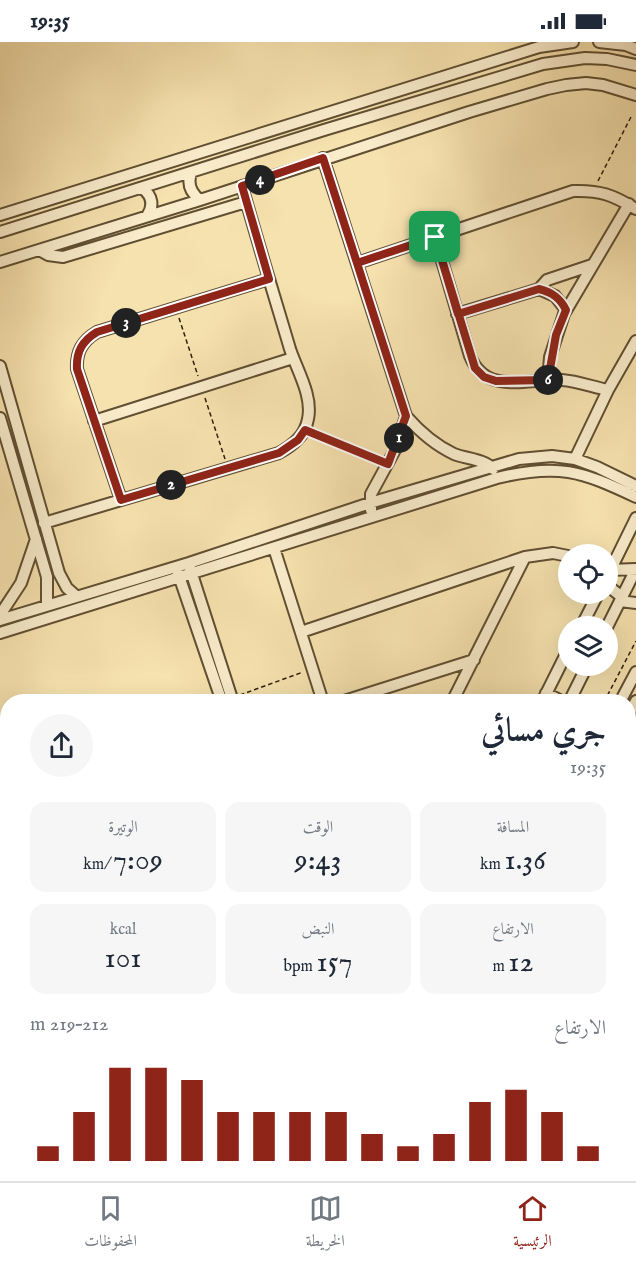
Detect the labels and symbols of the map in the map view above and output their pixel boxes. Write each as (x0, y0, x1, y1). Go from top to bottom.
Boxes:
pin: 4 (245, 165, 275, 195)
pin (409, 211, 460, 262)
pin: 3 (111, 308, 141, 338)
pin: 6 (533, 365, 563, 395)
pin: 1 (384, 423, 414, 453)
pin: 2 (156, 470, 186, 500)

